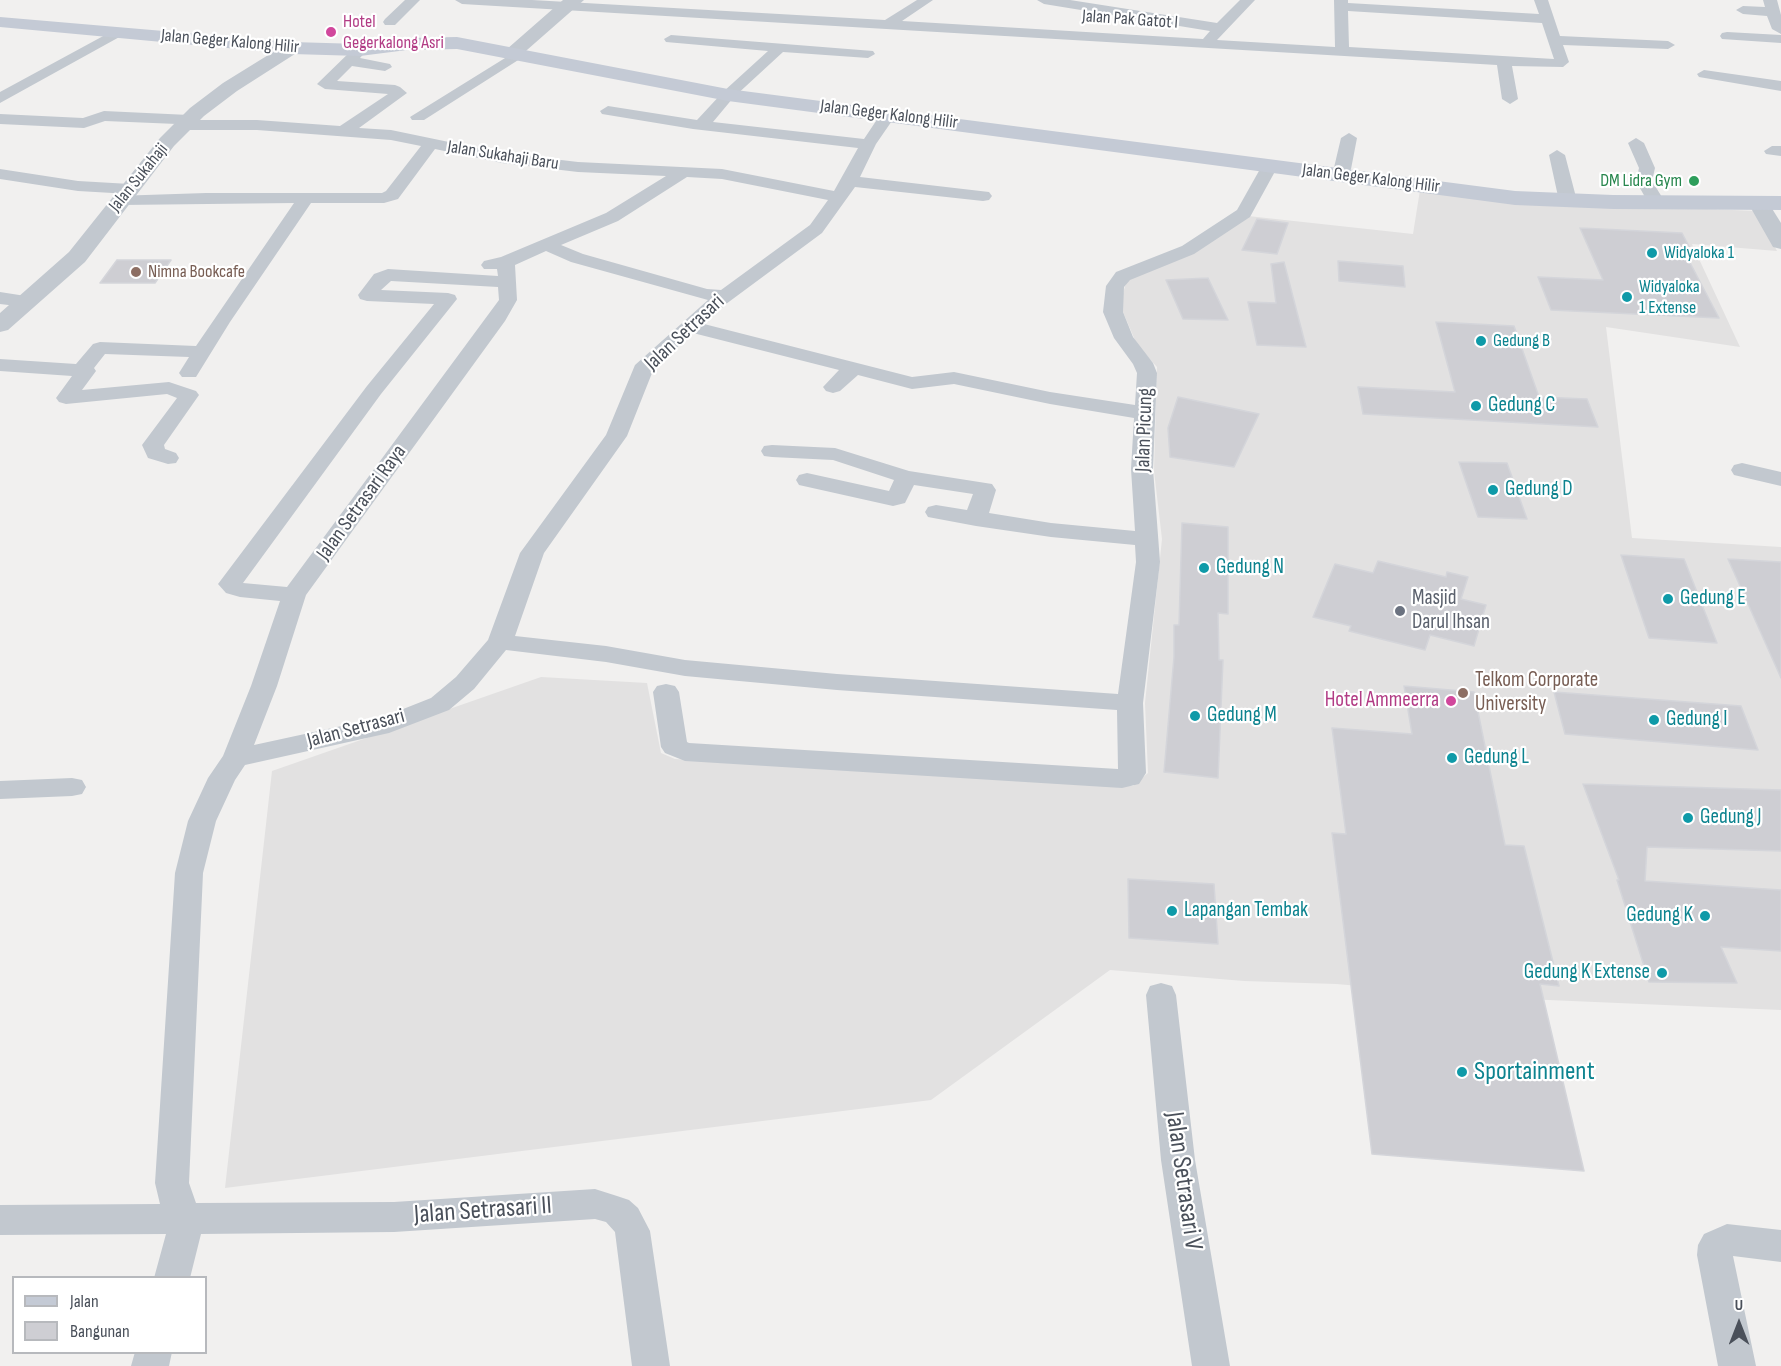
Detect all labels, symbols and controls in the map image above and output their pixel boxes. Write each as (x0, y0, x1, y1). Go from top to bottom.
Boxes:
street label: Jalan Pak Gatot I (1081, 6, 1179, 34)
place label: Hotel Gegerkalong Asri (343, 11, 444, 54)
street label: Jalan Geger Kalong Hilir (160, 25, 300, 59)
marker: Hotel Gegerkalong Asri (324, 25, 338, 39)
street label: Jalan Geger Kalong Hilir (819, 96, 959, 134)
street label: Jalan Sukahaji Baru (446, 137, 560, 175)
street label: Jalan Sukahaji (105, 139, 173, 217)
street label: Jalan Geger Kalong Hilir (1301, 160, 1441, 198)
place label: DM Lidra Gym (1600, 170, 1682, 192)
marker: DM Lidra Gym (1687, 174, 1701, 188)
place label: Widyaloka 1 (1664, 242, 1734, 264)
marker: Widyaloka 1 (1645, 246, 1659, 260)
place label: Nimna Bookcafe (148, 261, 245, 283)
marker: Nimna Bookcafe (129, 265, 143, 279)
place label: Widyaloka 1 Extense (1639, 276, 1700, 318)
street label: Jalan Setrasari (640, 290, 730, 376)
marker: Widyaloka 1 Extense (1620, 290, 1634, 304)
place label: Gedung B (1493, 330, 1550, 352)
marker: Gedung B (1474, 334, 1488, 348)
street label: Jalan Picung (1131, 388, 1159, 472)
place label: Gedung C (1488, 393, 1555, 419)
marker: Gedung C (1469, 399, 1483, 413)
street label: Jalan Setrasari Raya (312, 440, 412, 566)
place label: Gedung D (1505, 477, 1573, 503)
marker: Gedung D (1486, 483, 1500, 497)
place label: Gedung N (1216, 555, 1284, 581)
marker: Gedung N (1197, 561, 1211, 575)
place label: Masjid Darul Ihsan (1412, 586, 1490, 636)
place label: Gedung E (1680, 586, 1746, 612)
marker: Gedung E (1661, 592, 1675, 606)
marker: Masjid Darul Ihsan (1393, 604, 1407, 618)
place label: Telkom Corporate University (1475, 668, 1598, 718)
marker: Telkom Corporate University (1456, 686, 1470, 700)
place label: Hotel Ammeerra (1325, 688, 1439, 714)
marker: Hotel Ammeerra (1444, 694, 1458, 708)
place label: Gedung M (1207, 703, 1277, 729)
street label: Jalan Setrasari (305, 704, 407, 754)
place label: Gedung I (1666, 707, 1727, 733)
marker: Gedung M (1188, 709, 1202, 723)
marker: Gedung I (1647, 713, 1661, 727)
place label: Gedung L (1464, 745, 1529, 771)
marker: Gedung L (1445, 751, 1459, 765)
place label: Gedung J (1700, 805, 1762, 831)
marker: Gedung J (1681, 811, 1695, 825)
place label: Lapangan Tembak (1184, 898, 1308, 924)
place label: Gedung K (1626, 903, 1693, 929)
marker: Lapangan Tembak (1165, 904, 1179, 918)
marker: Gedung K (1698, 909, 1712, 923)
place label: Gedung K Extense (1524, 960, 1650, 986)
marker: Gedung K Extense (1655, 966, 1669, 980)
place label: Sportainment (1474, 1056, 1595, 1088)
marker: Sportainment (1455, 1065, 1469, 1079)
street label: Jalan Setrasari V (1158, 1110, 1208, 1252)
street label: Jalan Setrasari II (413, 1191, 553, 1231)
legend (12, 1276, 207, 1354)
text: Jalan (70, 1291, 99, 1312)
north arrow (1709, 1294, 1769, 1354)
text: U (1735, 1296, 1743, 1315)
text: Bangunan (70, 1321, 130, 1342)

